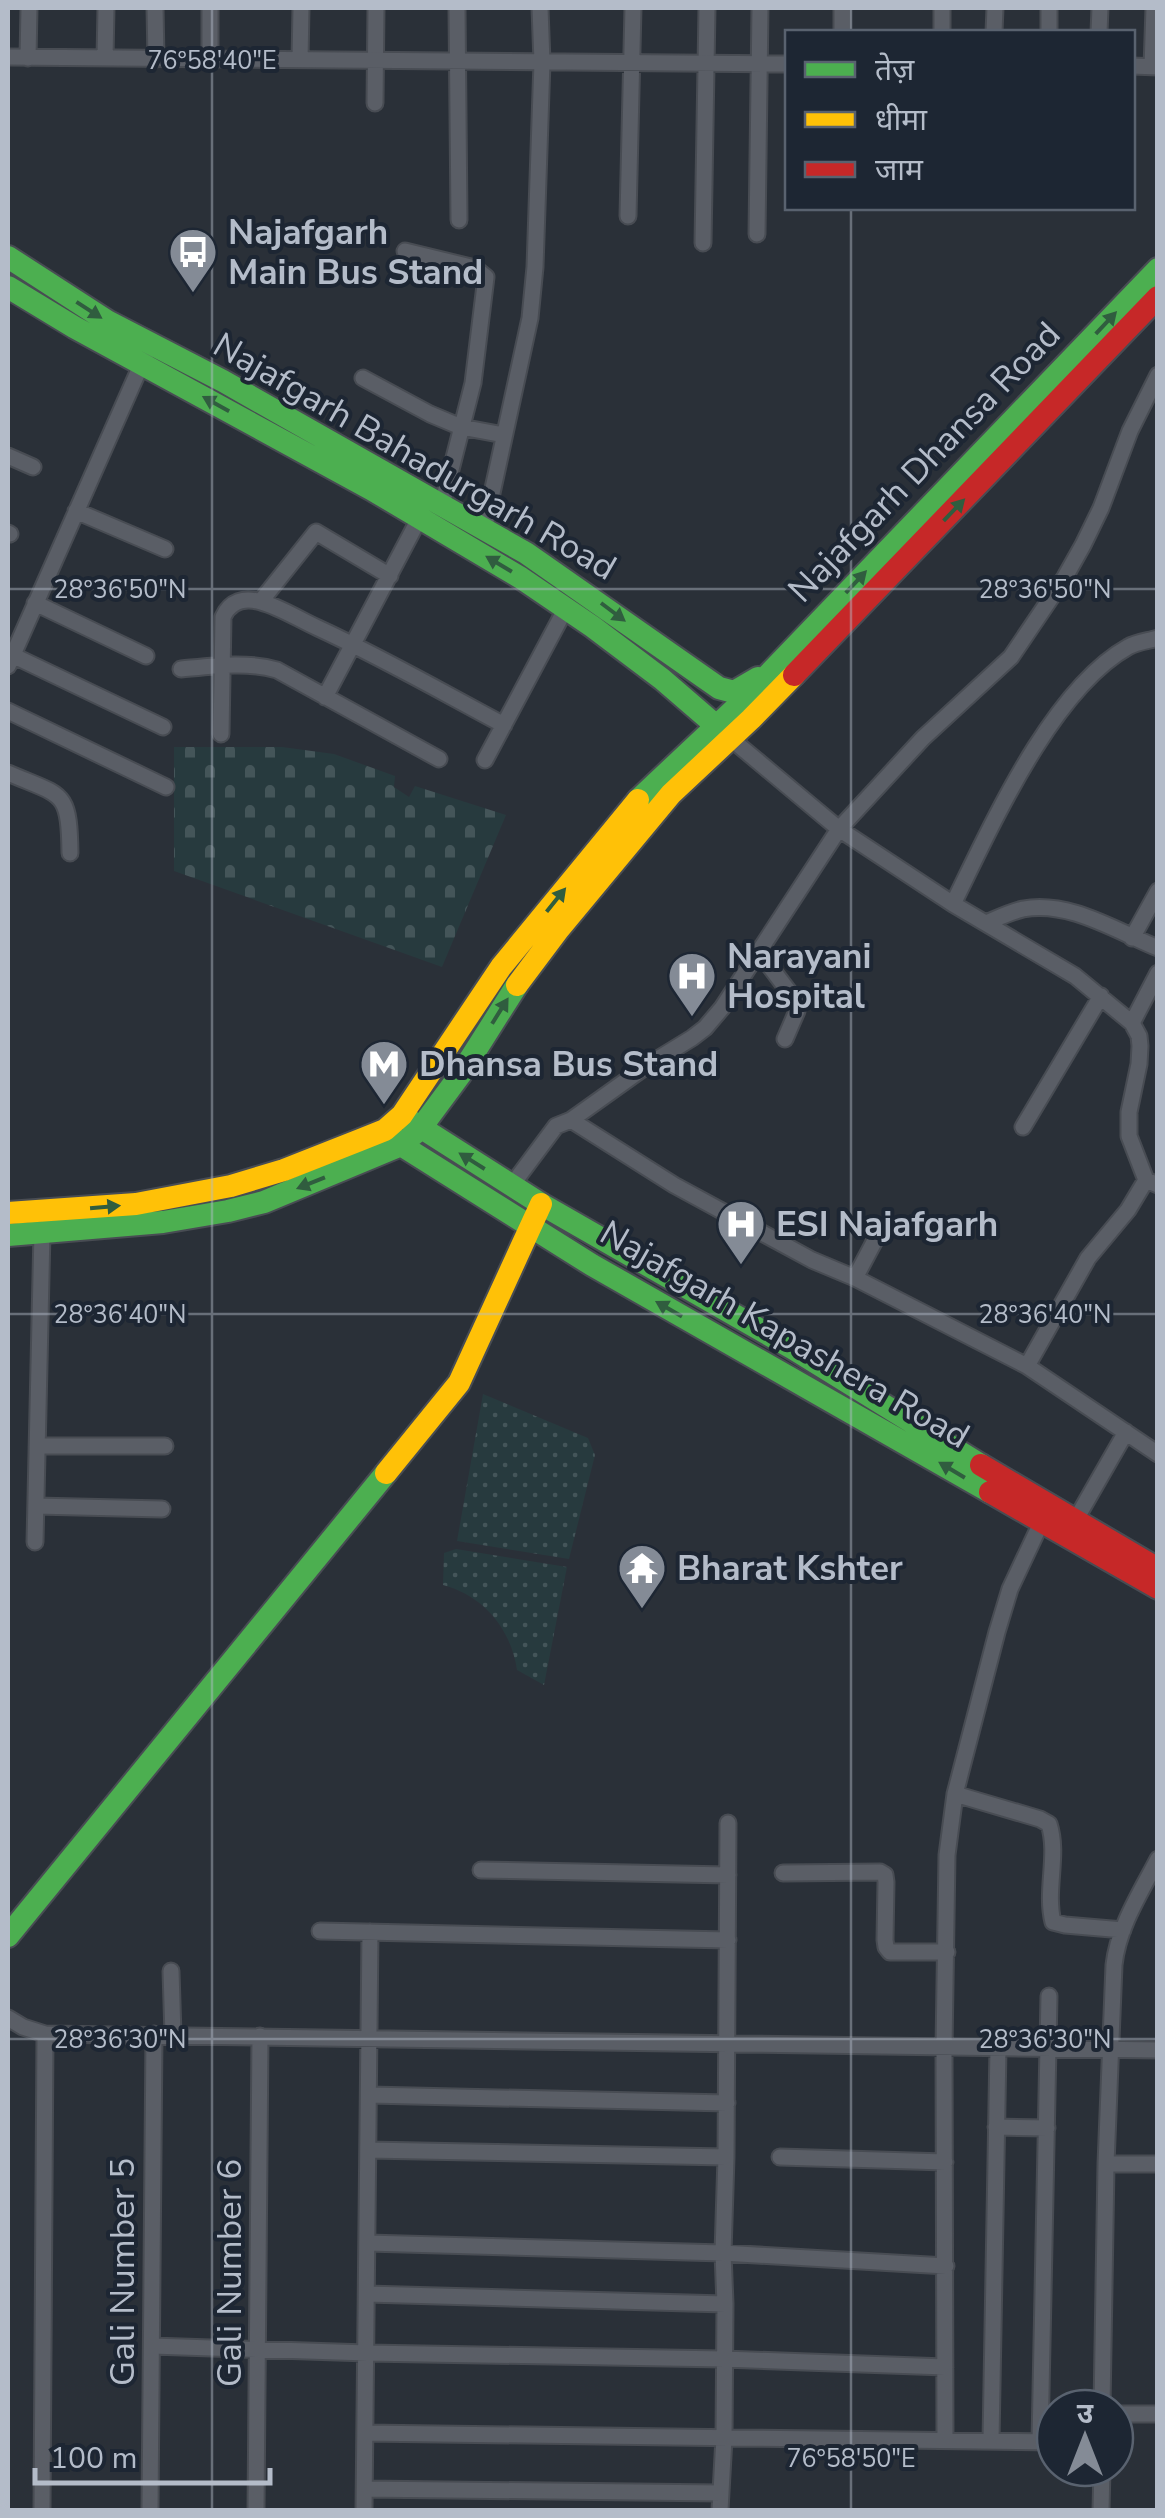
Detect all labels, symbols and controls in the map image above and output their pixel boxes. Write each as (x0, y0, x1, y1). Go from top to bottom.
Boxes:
legend (785, 30, 1135, 210)
text: 76°58'40"E (147, 44, 277, 78)
text: तेज़ (875, 50, 915, 91)
text: धीमा (875, 100, 928, 141)
text: जाम (875, 150, 924, 191)
place label: Najafgarh Main Bus Stand (228, 209, 483, 296)
bus stop icon: Najafgarh Main Bus Stand (167, 226, 219, 294)
one-way arrow (76, 300, 103, 318)
street label: Najafgarh Dhansa Road (778, 312, 1071, 613)
one-way arrow (1094, 312, 1117, 336)
street label: Najafgarh Bahadurgarh Road (205, 322, 625, 591)
one-way arrow (202, 395, 231, 412)
one-way arrow (942, 498, 965, 522)
one-way arrow (485, 556, 513, 573)
one-way arrow (844, 570, 867, 594)
text: 28°36'50"N (53, 573, 187, 607)
text: 28°36'50"N (978, 573, 1112, 607)
one-way arrow (600, 602, 626, 622)
one-way arrow (545, 888, 566, 913)
place label: Narayani Hospital (727, 933, 871, 1020)
hospital icon: Narayani Hospital (666, 950, 718, 1018)
one-way arrow (491, 997, 508, 1025)
metro station icon: Dhansa Bus Stand (358, 1038, 410, 1106)
place label: Dhansa Bus Stand (419, 1041, 718, 1088)
one-way arrow (459, 1152, 486, 1171)
one-way arrow (296, 1176, 326, 1192)
one-way arrow (89, 1198, 121, 1214)
hospital icon: ESI Najafgarh (715, 1198, 767, 1266)
place label: ESI Najafgarh (776, 1201, 998, 1248)
street label: Najafgarh Kapashera Road (592, 1209, 978, 1460)
text: 28°36'40"N (53, 1298, 187, 1332)
text: 28°36'40"N (978, 1298, 1112, 1332)
one-way arrow (655, 1301, 683, 1318)
one-way arrow (938, 1462, 966, 1479)
temple icon: Bharat Kshter (616, 1542, 668, 1610)
place label: Bharat Kshter (677, 1545, 903, 1592)
text: 28°36'30"N (53, 2023, 187, 2057)
text: 28°36'30"N (978, 2023, 1112, 2057)
street label: Gali Number 5 (99, 2158, 146, 2386)
street label: Gali Number 6 (206, 2159, 253, 2387)
north arrow (1035, 2388, 1135, 2488)
text: उ (1077, 2395, 1094, 2433)
scale bar (35, 2423, 270, 2485)
text: 100 m (50, 2438, 137, 2479)
text: 76°58'50"E (786, 2442, 916, 2476)

